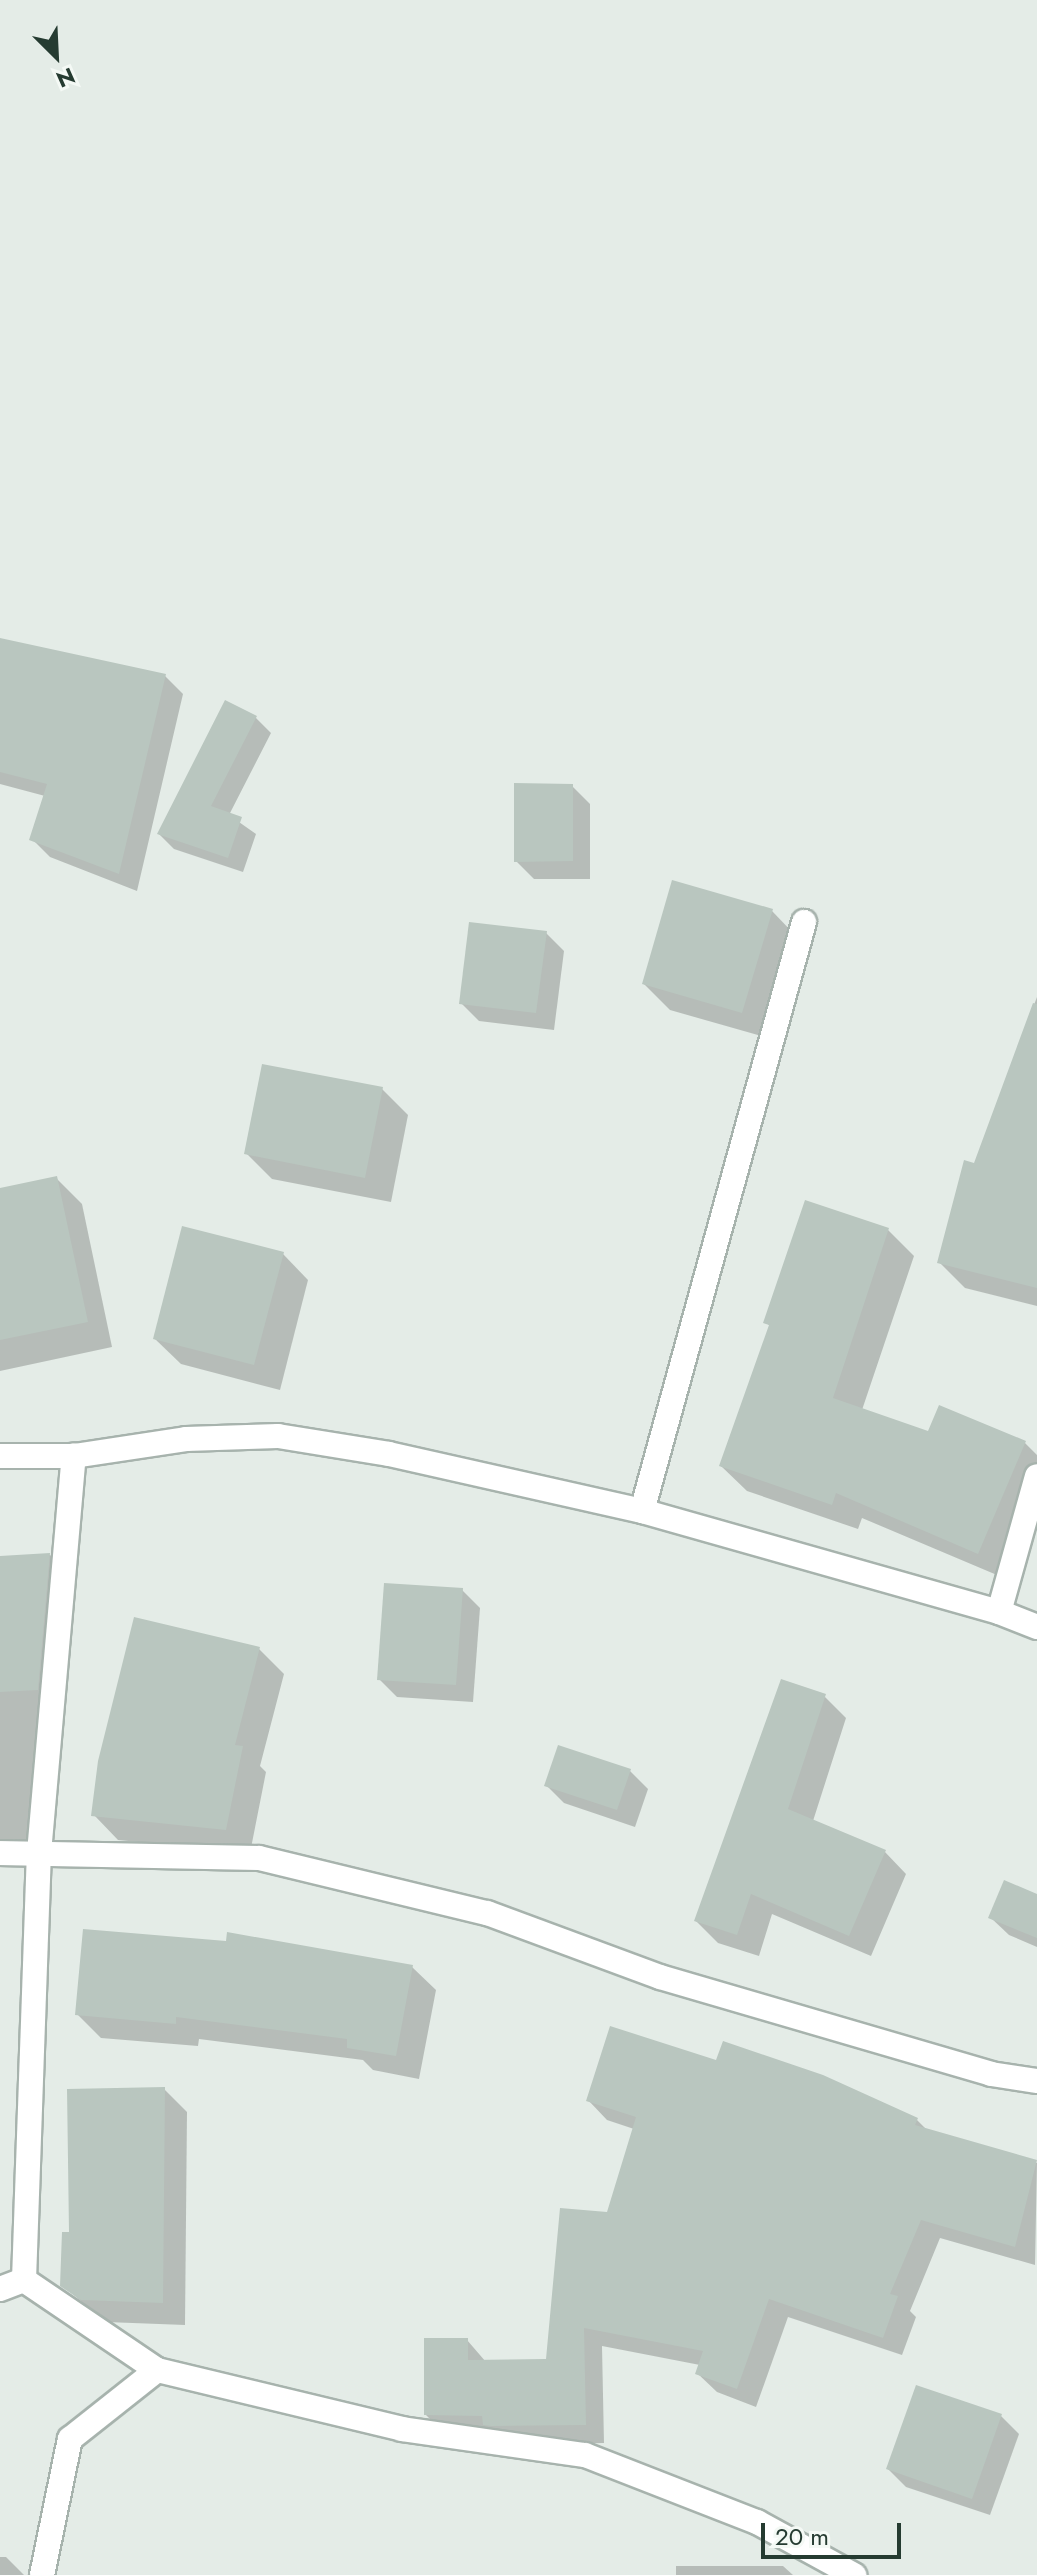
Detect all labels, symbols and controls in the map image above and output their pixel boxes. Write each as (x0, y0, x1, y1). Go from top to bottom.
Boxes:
north arrow (16, 16, 96, 96)
text: N (51, 60, 80, 96)
scale bar (765, 2507, 905, 2557)
text: 20 m (775, 2519, 829, 2554)

